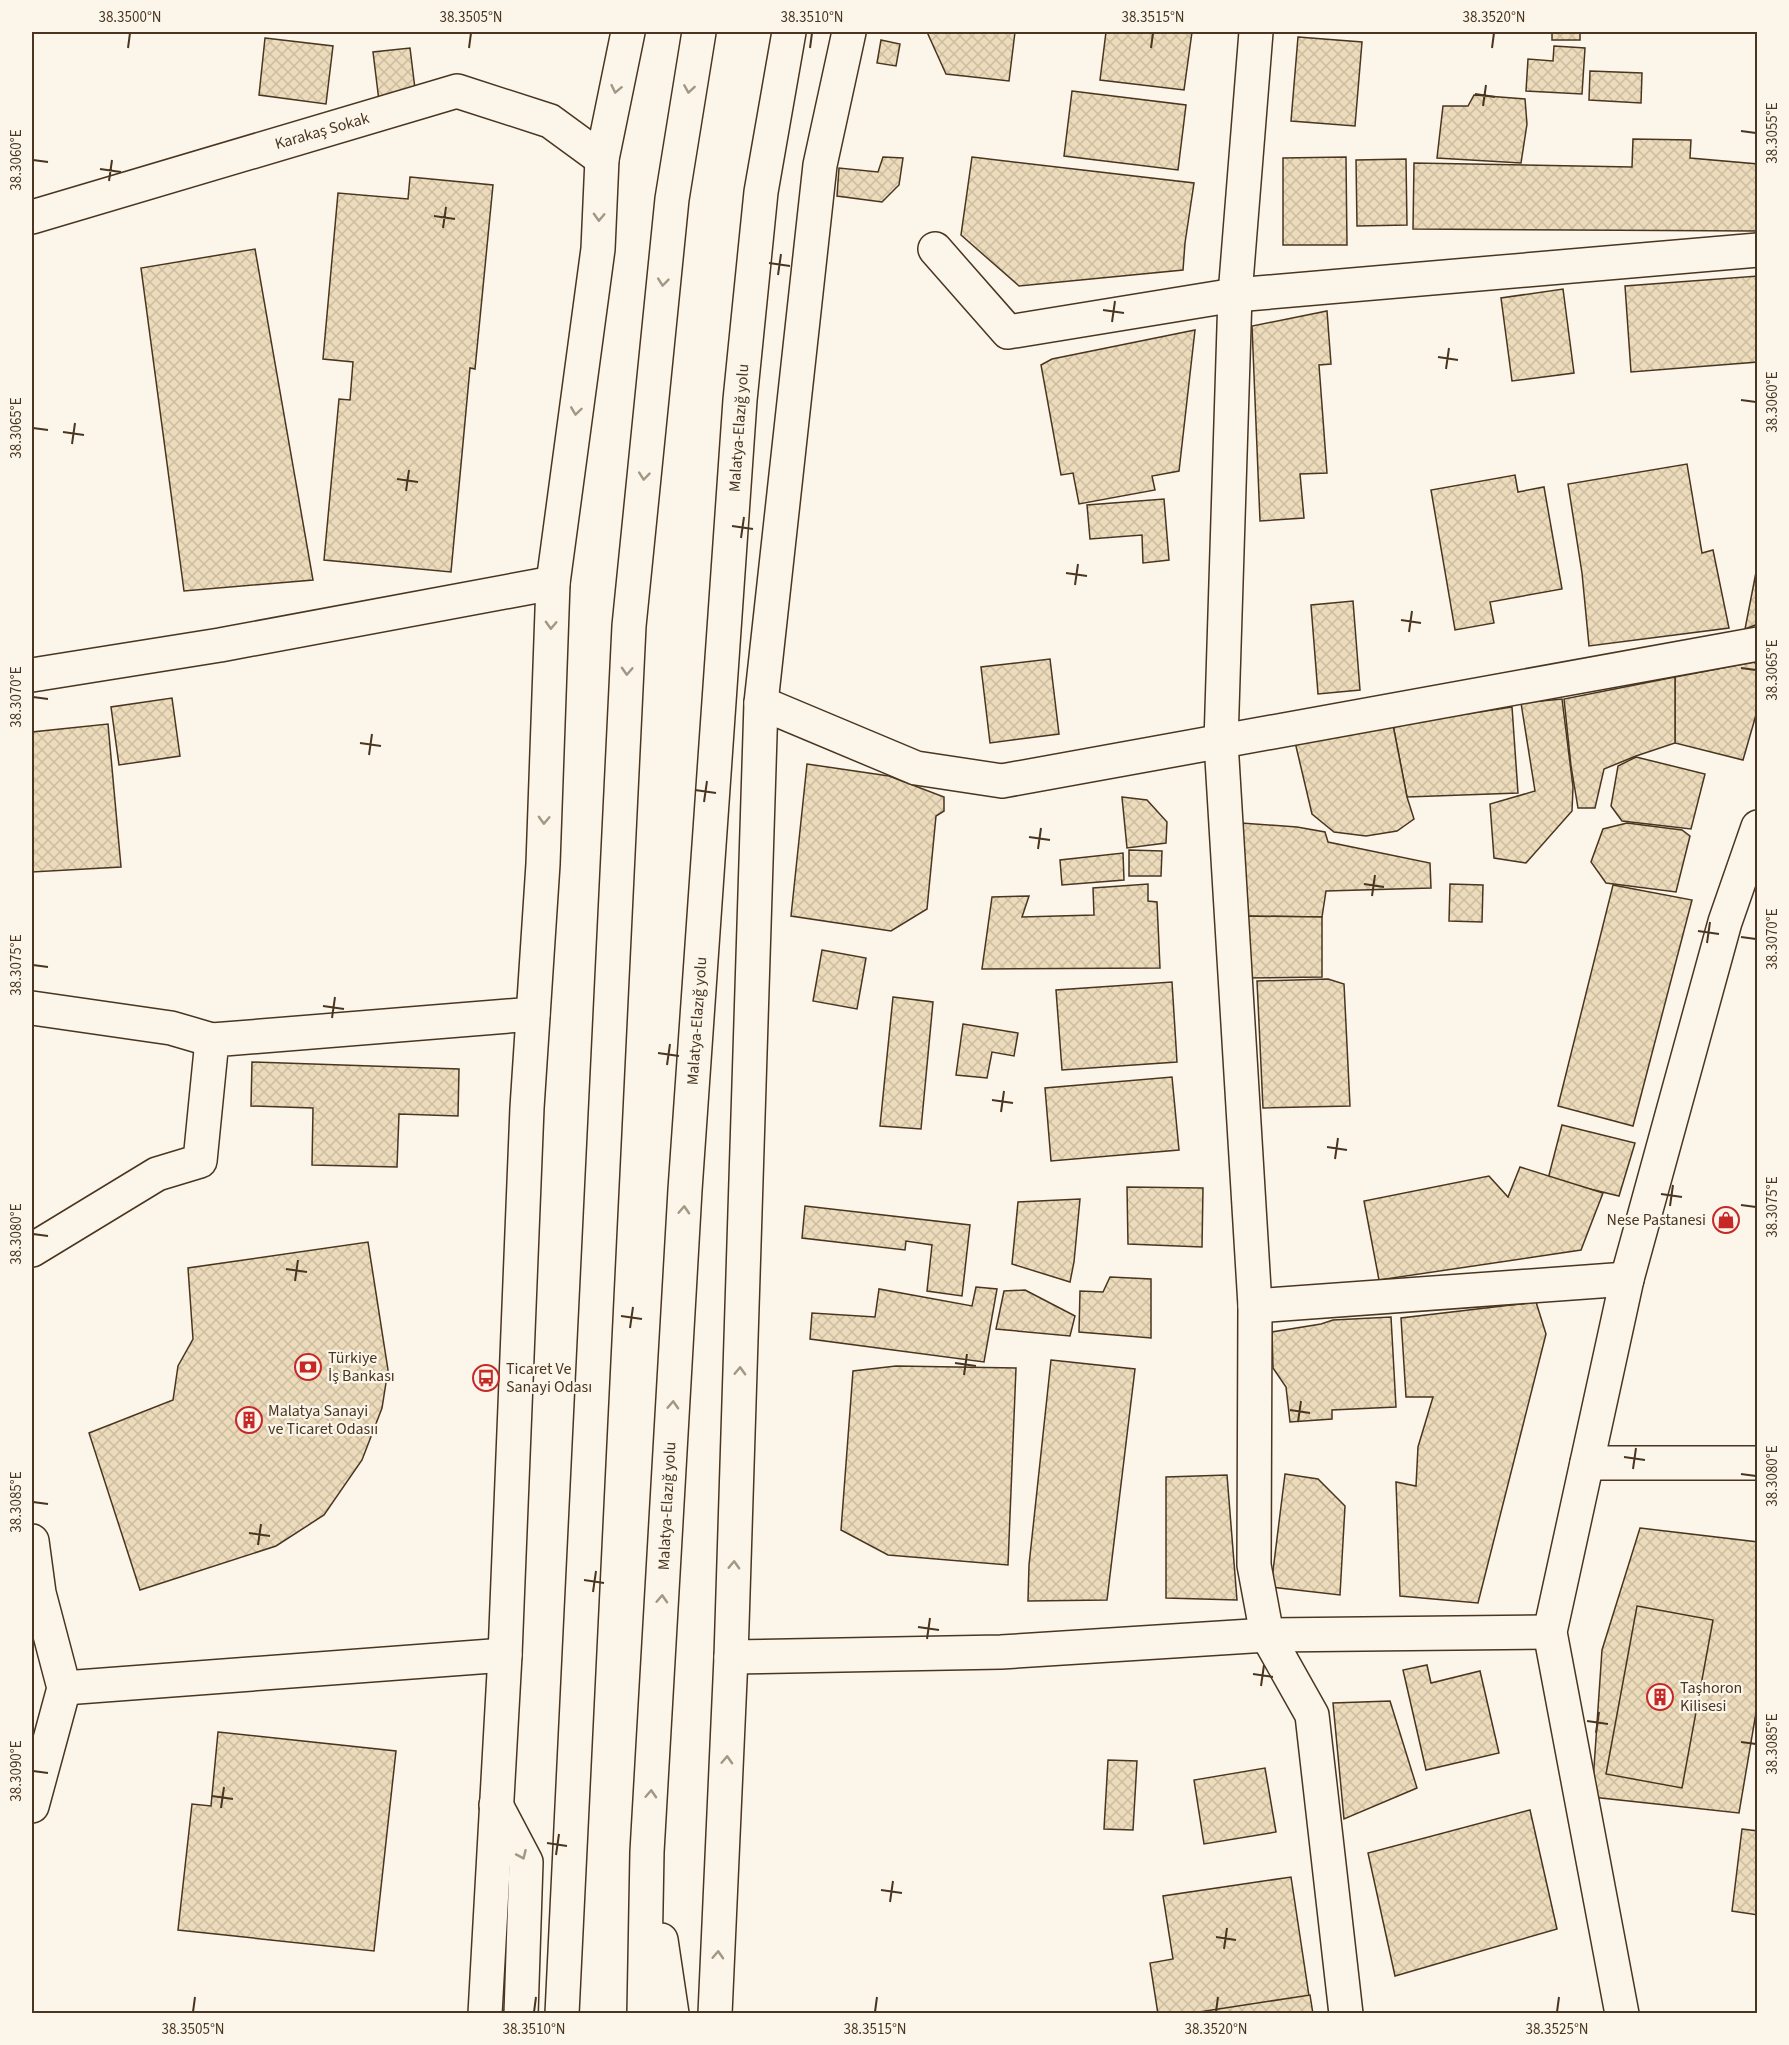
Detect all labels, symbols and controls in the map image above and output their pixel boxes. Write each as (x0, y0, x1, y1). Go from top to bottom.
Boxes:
text: 38.3500°N (98, 7, 162, 28)
text: 38.3505°N (439, 7, 503, 28)
text: 38.3510°N (780, 7, 844, 28)
text: 38.3515°N (1121, 7, 1185, 28)
text: 38.3520°N (1462, 7, 1526, 28)
one-way arrow (611, 83, 624, 93)
one-way arrow (684, 85, 696, 94)
text: 38.3055°E (1762, 102, 1783, 164)
street label: Karakaş Sokak (272, 107, 372, 155)
text: 38.3060°E (6, 129, 27, 191)
one-way arrow (593, 213, 606, 222)
one-way arrow (657, 278, 670, 287)
street label: Malatya-Elazığ yolu (724, 363, 754, 493)
text: 38.3060°E (1762, 371, 1783, 433)
text: 38.3065°E (6, 397, 27, 459)
one-way arrow (570, 406, 583, 416)
one-way arrow (638, 472, 651, 481)
one-way arrow (545, 621, 558, 630)
text: 38.3065°E (1762, 639, 1783, 701)
text: 38.3070°E (6, 666, 27, 728)
one-way arrow (620, 666, 633, 675)
one-way arrow (538, 816, 551, 825)
text: 38.3070°E (1762, 908, 1783, 970)
text: 38.3075°E (6, 934, 27, 996)
street label: Malatya-Elazığ yolu (682, 956, 712, 1086)
text: 38.3075°E (1762, 1176, 1783, 1238)
text: 38.3080°E (6, 1203, 27, 1265)
one-way arrow (678, 1205, 691, 1214)
shop icon: Nese Pastanesi (1711, 1205, 1741, 1235)
place label: Nese Pastanesi (1607, 1209, 1706, 1231)
place label: Türkiye İş Bankası (328, 1347, 395, 1387)
bank icon: Türkiye İş Bankası (293, 1352, 323, 1382)
place label: Ticaret Ve Sanayi Odası (506, 1358, 592, 1398)
bus stop icon: Ticaret Ve Sanayi Odası (471, 1363, 501, 1393)
one-way arrow (734, 1366, 747, 1375)
place label: Malatya Sanayi ve Ticaret Odasıı (268, 1400, 378, 1440)
one-way arrow (666, 1400, 679, 1409)
building icon: Malatya Sanayi ve Ticaret Odasıı (234, 1405, 264, 1435)
street label: Malatya-Elazığ yolu (653, 1441, 681, 1571)
text: 38.3080°E (1762, 1445, 1783, 1507)
text: 38.3085°E (6, 1471, 27, 1533)
one-way arrow (728, 1561, 741, 1570)
one-way arrow (655, 1595, 668, 1604)
place label: Taşhoron Kilisesi (1680, 1677, 1742, 1717)
building icon: Taşhoron Kilisesi (1645, 1682, 1675, 1712)
text: 38.3085°E (1762, 1713, 1783, 1775)
text: 38.3090°E (6, 1740, 27, 1802)
one-way arrow (720, 1756, 733, 1765)
one-way arrow (644, 1789, 657, 1798)
one-way arrow (515, 1849, 527, 1860)
one-way arrow (711, 1951, 724, 1960)
text: 38.3505°N (161, 2019, 225, 2040)
text: 38.3510°N (502, 2019, 566, 2040)
text: 38.3515°N (843, 2019, 907, 2040)
text: 38.3520°N (1184, 2019, 1248, 2040)
text: 38.3525°N (1525, 2019, 1589, 2040)

